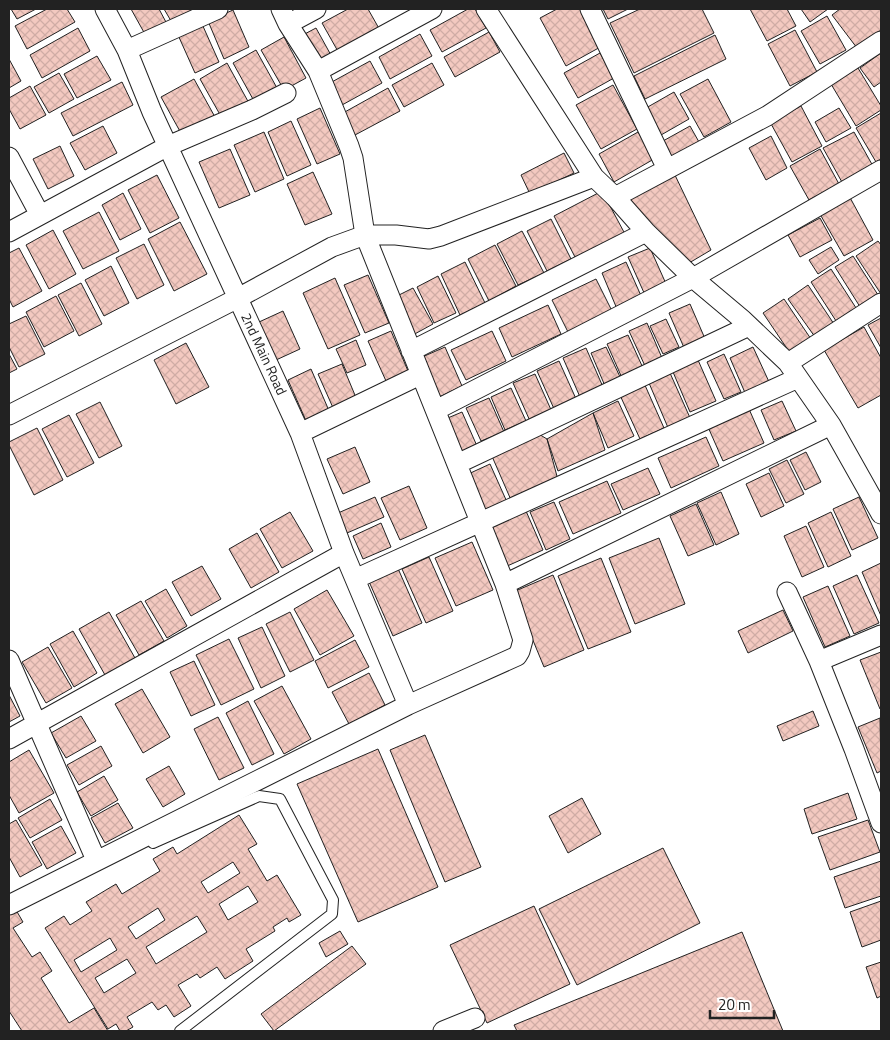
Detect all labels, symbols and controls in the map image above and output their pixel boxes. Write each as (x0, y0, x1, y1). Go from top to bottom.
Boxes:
street label: 2nd Main Road (236, 309, 293, 398)
scale bar (710, 988, 774, 1020)
text: 20 m (718, 993, 751, 1016)

